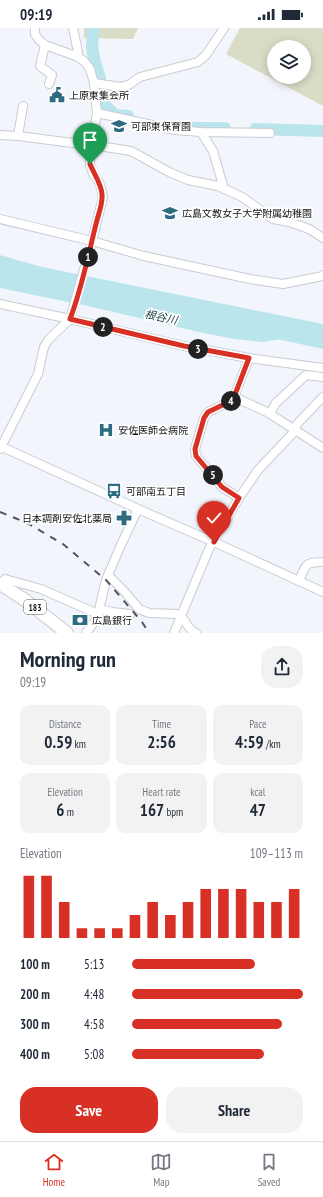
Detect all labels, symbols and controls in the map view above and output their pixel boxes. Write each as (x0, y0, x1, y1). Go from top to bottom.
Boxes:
text: 09:19 (20, 5, 52, 24)
map controls (267, 40, 311, 84)
button: layers (267, 40, 311, 84)
public building icon: 上原東集会所 (48, 86, 66, 104)
place label: 上原東集会所 (69, 89, 129, 102)
school or university icon: 可部東保育園 (110, 117, 128, 135)
place label: 可部東保育園 (131, 120, 191, 133)
pin (73, 123, 107, 164)
icon: arrive (79, 129, 101, 151)
school or university icon: 広島文教女子大学附属幼稚園 (161, 204, 179, 222)
place label: 広島文教女子大学附属幼稚園 (182, 207, 312, 220)
pin: 1 (78, 247, 98, 267)
text: 1 (85, 250, 91, 264)
water label: 根谷川 (143, 307, 180, 327)
pin: 2 (93, 317, 113, 337)
text: 2 (100, 320, 106, 334)
pin: 3 (188, 339, 208, 359)
text: 3 (195, 342, 201, 356)
pin: 4 (221, 391, 241, 411)
text: 4 (228, 394, 234, 408)
hospital icon: 安佐医師会病院 (97, 421, 115, 439)
place label: 安佐医師会病院 (118, 424, 188, 437)
pin: 5 (203, 465, 223, 485)
text: 5 (210, 468, 216, 482)
bus stop icon: 可部南五丁目 (105, 482, 123, 500)
place label: 可部南五丁目 (126, 485, 186, 498)
pin (197, 501, 231, 542)
icon: check (203, 507, 225, 529)
pharmacy icon: 日本調剤安佐北薬局 (115, 509, 133, 527)
place label: 日本調剤安佐北薬局 (22, 512, 112, 525)
road number: 183 (24, 600, 46, 614)
bank icon: 広島銀行 (71, 611, 89, 629)
place label: 広島銀行 (92, 614, 132, 627)
text: Morning run (20, 645, 116, 673)
button: share (261, 646, 303, 688)
text: 09:19 (20, 674, 46, 691)
text: Distance (49, 717, 81, 731)
text: Time (152, 717, 171, 731)
text: Pace (249, 717, 267, 731)
text: 0.59 (44, 731, 72, 753)
text: 2:56 (147, 731, 176, 753)
text: 4:59 (235, 731, 264, 753)
text: km (72, 737, 86, 751)
text: /km (264, 737, 281, 751)
text: Elevation (48, 785, 83, 799)
text: Heart rate (142, 785, 181, 799)
text: kcal (250, 785, 265, 799)
text: 6 (56, 799, 64, 821)
text: 167 (140, 799, 164, 821)
text: 47 (250, 799, 266, 821)
text: m (64, 805, 74, 819)
text: bpm (164, 805, 183, 819)
text: Elevation (20, 845, 62, 862)
text: 109–113 m (250, 845, 303, 862)
text: 100 m (20, 956, 50, 973)
text: 5:13 (84, 956, 104, 973)
text: 200 m (20, 986, 50, 1003)
text: 4:48 (84, 986, 104, 1003)
text: 300 m (20, 1016, 50, 1033)
text: 4:58 (84, 1016, 104, 1033)
text: 400 m (20, 1046, 50, 1063)
text: 5:08 (84, 1046, 104, 1063)
button: Save (20, 1087, 158, 1133)
button: Share (166, 1087, 303, 1133)
tab: Home (43, 1151, 65, 1189)
tab: Map (150, 1151, 172, 1189)
tab: Saved (258, 1151, 280, 1189)

